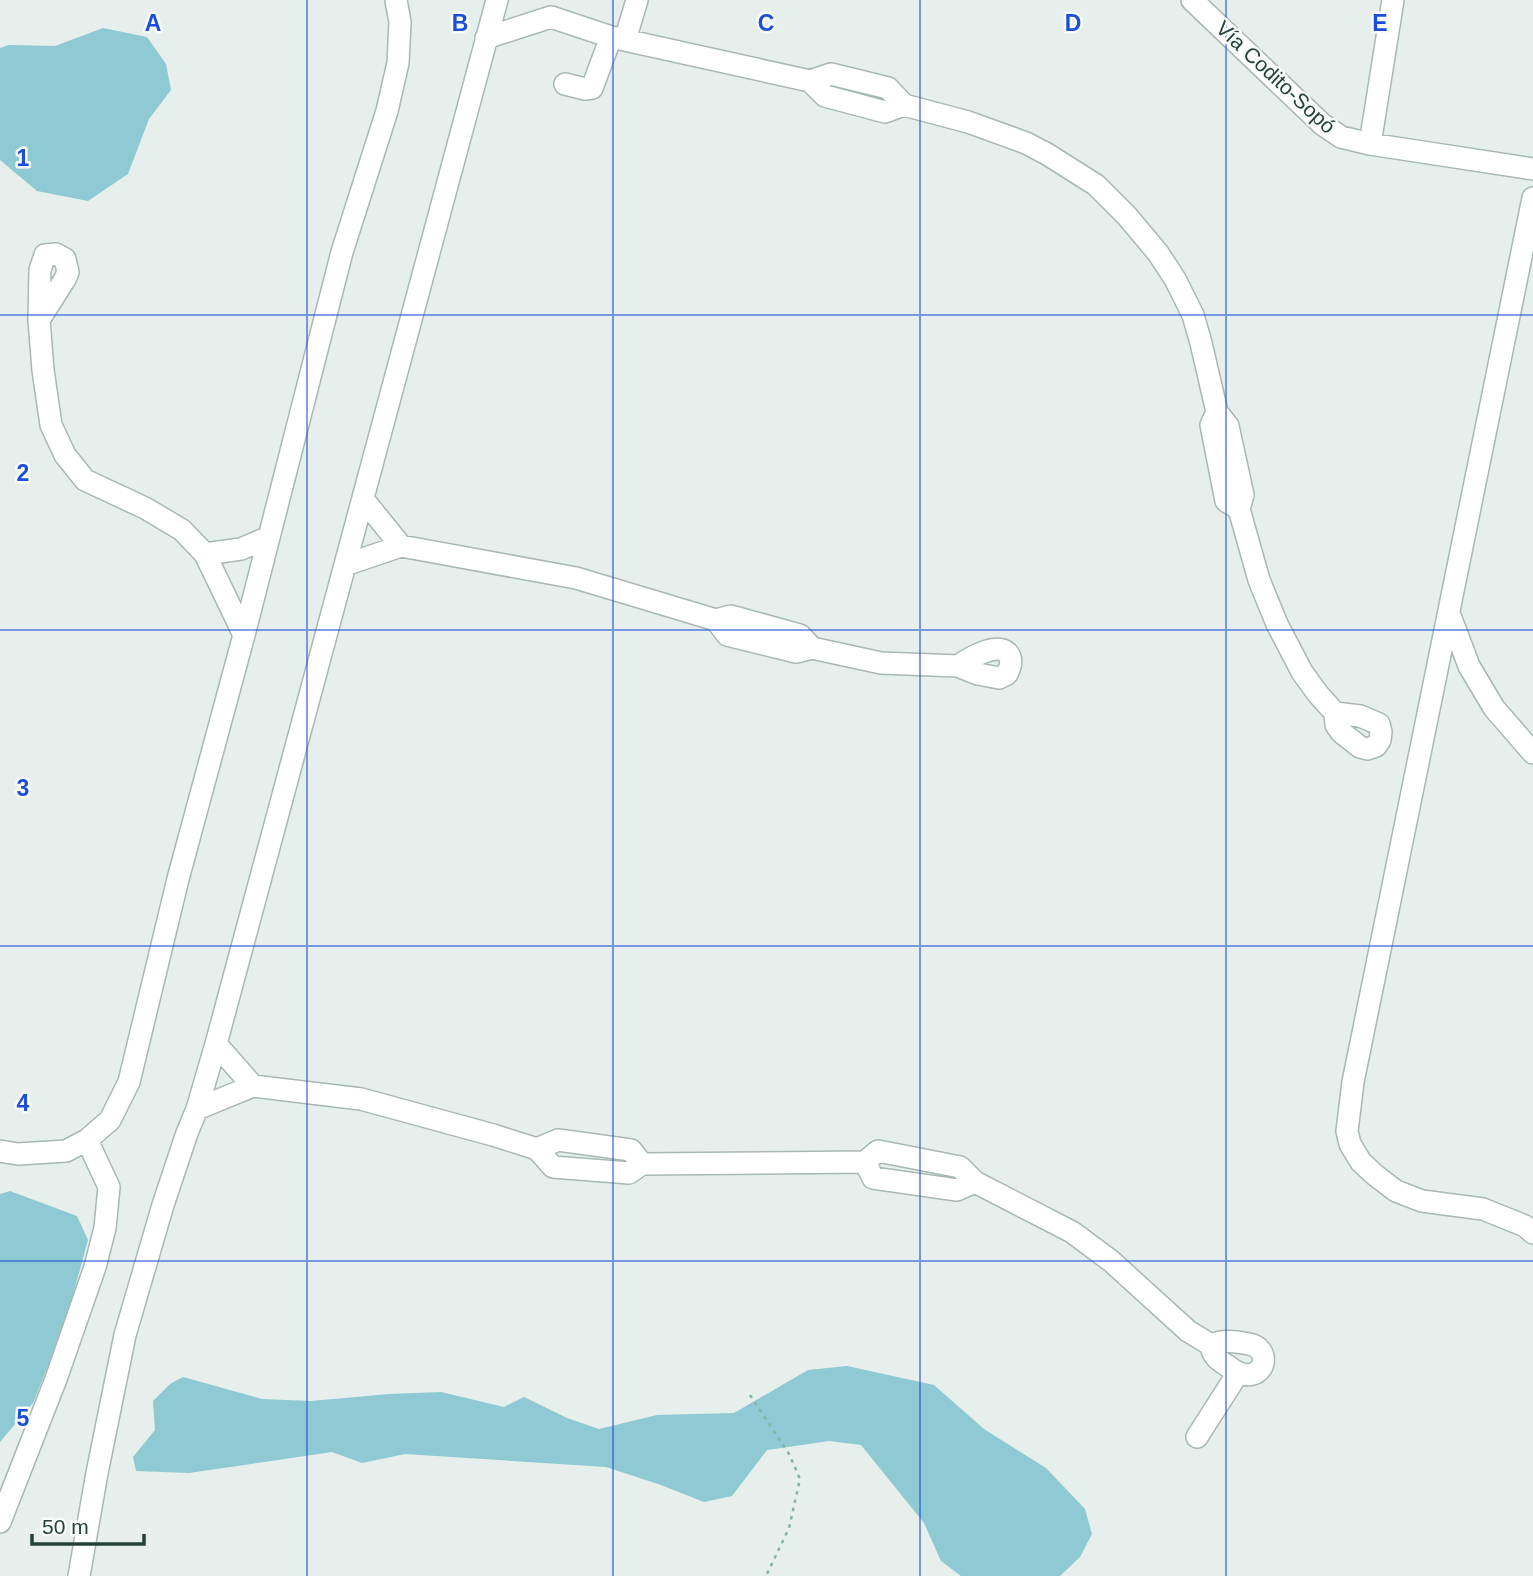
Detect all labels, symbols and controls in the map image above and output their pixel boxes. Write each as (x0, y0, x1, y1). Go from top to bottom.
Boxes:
text: A (145, 10, 161, 36)
text: B (452, 10, 468, 36)
text: C (758, 10, 774, 36)
text: D (1065, 10, 1081, 36)
text: E (1372, 10, 1388, 36)
street label: Vía Codito-Sopó (1212, 16, 1340, 138)
text: 1 (17, 145, 30, 171)
text: 2 (17, 460, 29, 486)
text: 3 (17, 775, 29, 801)
text: 4 (17, 1090, 30, 1116)
text: 5 (17, 1405, 30, 1431)
scale bar (32, 1502, 144, 1546)
text: 50 m (42, 1515, 89, 1538)

